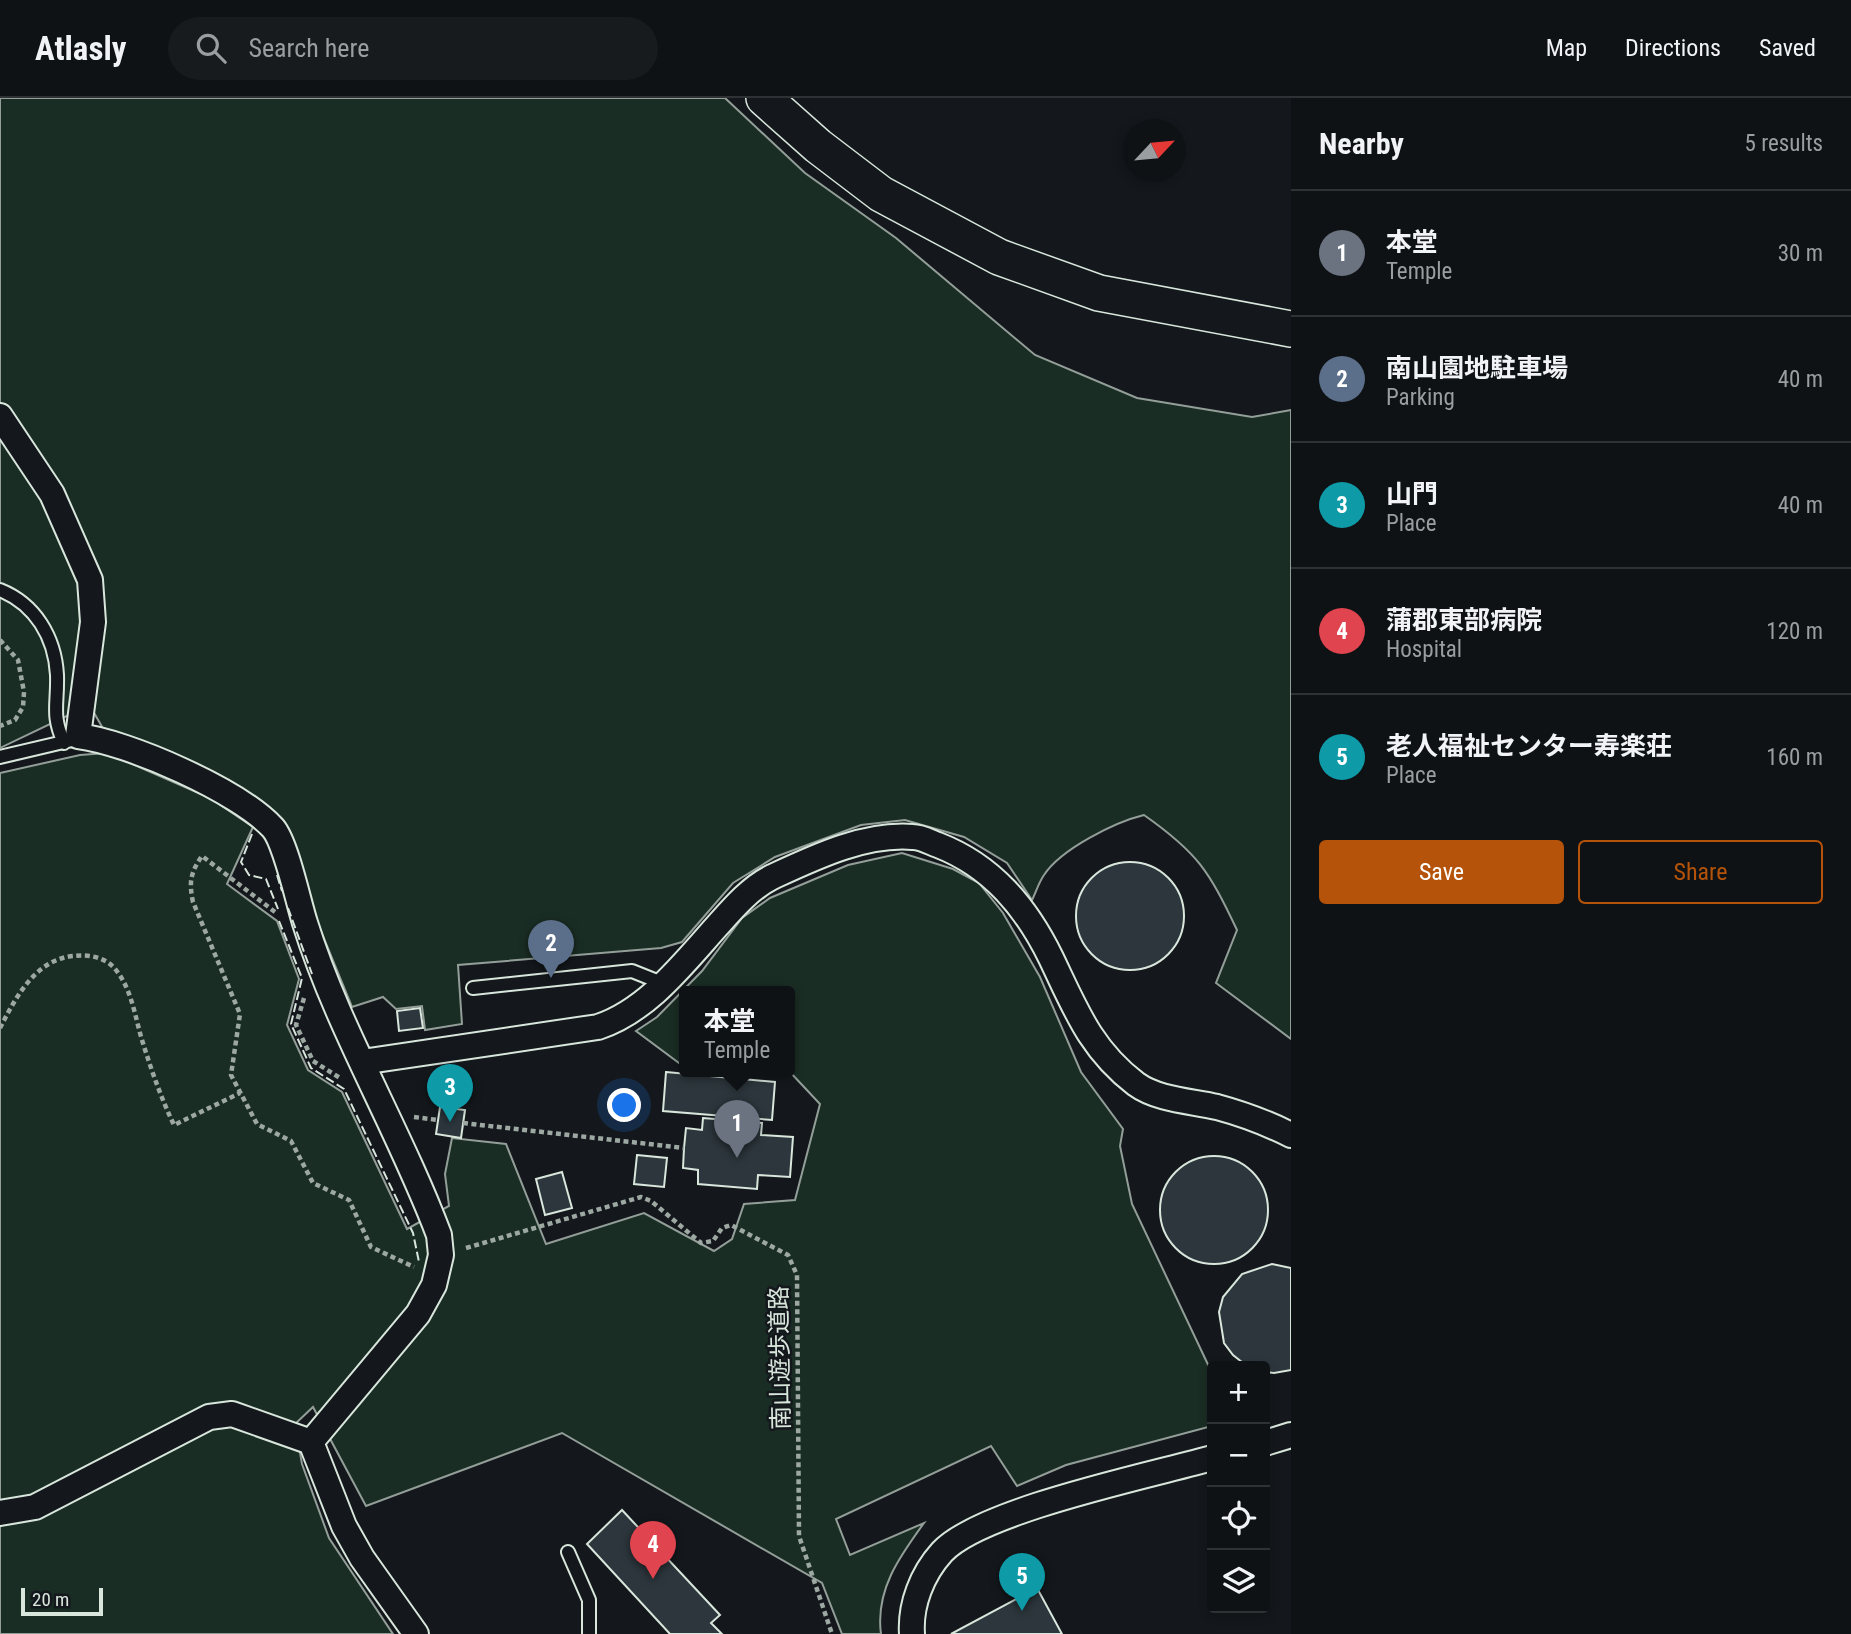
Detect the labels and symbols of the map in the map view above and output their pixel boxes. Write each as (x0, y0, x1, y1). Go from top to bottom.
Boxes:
north arrow (1123, 119, 1186, 182)
pin: 2 (528, 920, 574, 978)
pin: 3 (427, 1064, 473, 1122)
your location (607, 1088, 641, 1122)
pin: 1 (714, 1100, 760, 1158)
street label: 南山遊歩道路 (765, 1286, 795, 1430)
pin: 4 (630, 1521, 676, 1579)
pin: 5 (999, 1553, 1045, 1611)
scale bar (21, 1585, 103, 1617)

